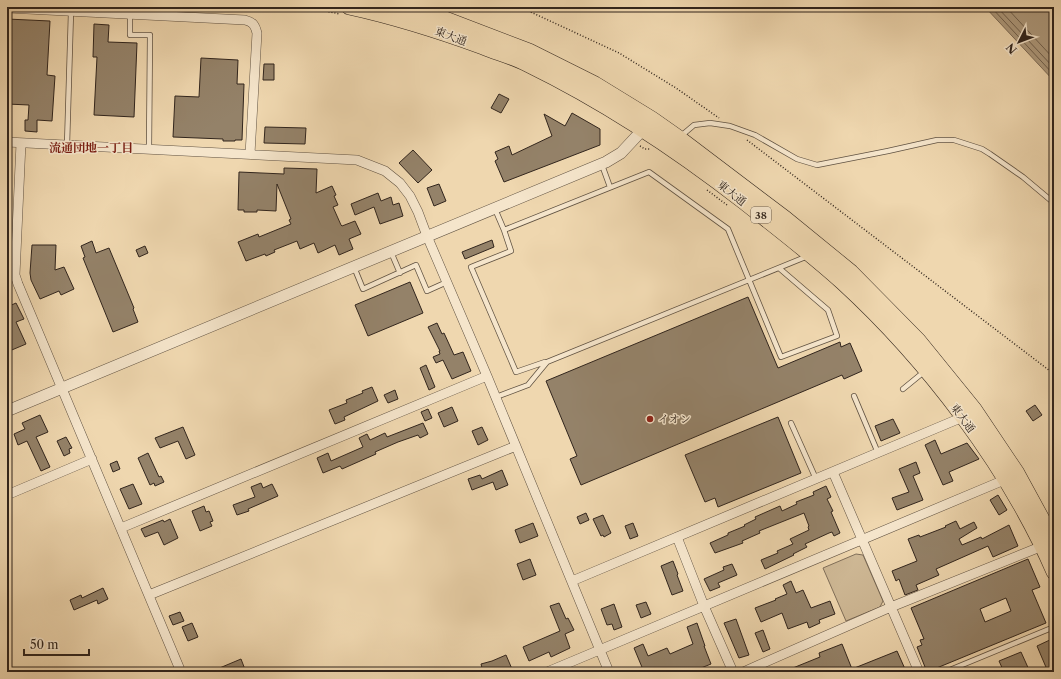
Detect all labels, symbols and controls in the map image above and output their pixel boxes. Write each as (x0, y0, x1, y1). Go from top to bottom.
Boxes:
north arrow (999, 22, 1039, 62)
street label: 東大通 (433, 24, 469, 48)
text: N (1003, 40, 1020, 57)
district label: 流通団地一丁目 (49, 140, 133, 155)
street label: 東大通 (715, 177, 749, 209)
road number: 38 (751, 207, 771, 223)
street label: 東大通 (947, 401, 979, 435)
place label: イオン (658, 412, 691, 426)
marker: イオン (645, 414, 655, 424)
scale bar (24, 631, 89, 657)
text: 50 m (30, 637, 59, 652)

